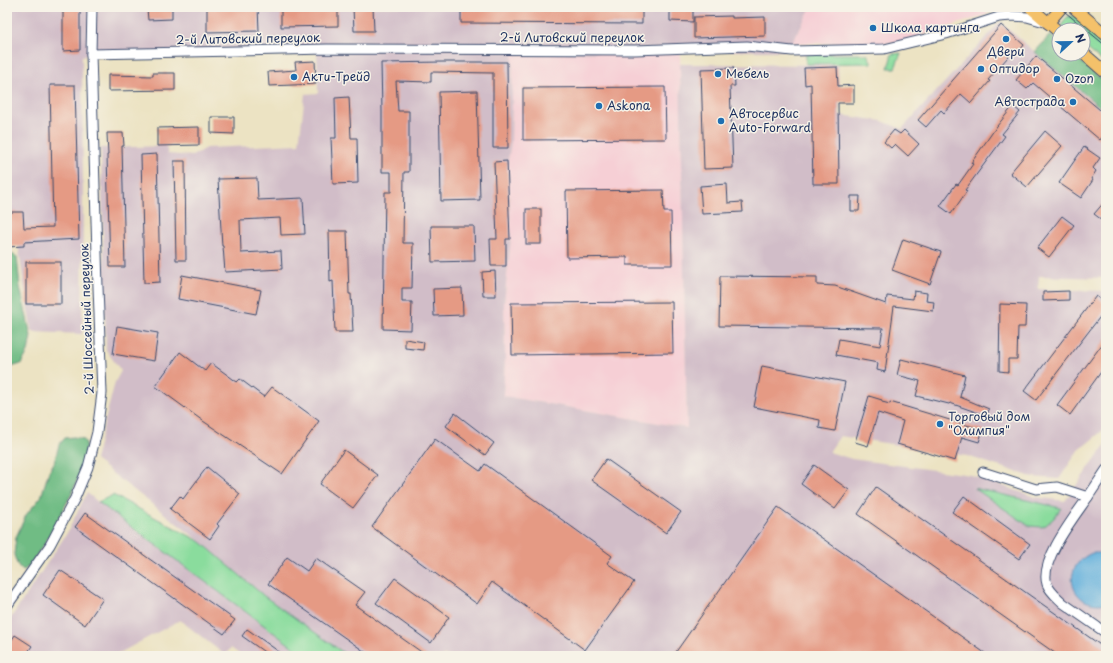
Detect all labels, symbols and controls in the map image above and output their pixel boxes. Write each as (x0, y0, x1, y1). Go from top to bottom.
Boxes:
place label: Школа картинга (881, 18, 980, 36)
north arrow (1051, 22, 1091, 62)
marker: Школа картинга (868, 23, 878, 33)
street label: 2-й Литовский переулок (176, 28, 321, 48)
street label: 2-й Литовский переулок (500, 28, 645, 46)
text: N (1071, 31, 1090, 46)
marker: Двери (1001, 34, 1011, 44)
place label: Двери (987, 42, 1024, 60)
place label: Оптидор (989, 59, 1040, 77)
place label: Мебель (726, 64, 769, 82)
marker: Оптидор (976, 64, 986, 74)
place label: Акти-Трейд (302, 67, 370, 85)
marker: Мебель (713, 69, 723, 79)
place label: Ozon (1065, 69, 1094, 87)
marker: Акти-Трейд (289, 72, 299, 82)
marker: Ozon (1052, 74, 1062, 84)
place label: Автострада (994, 92, 1065, 110)
place label: Askona (607, 96, 651, 114)
marker: Автострада (1068, 97, 1078, 107)
marker: Askona (594, 101, 604, 111)
place label: Автосервис Auto-Forward (729, 104, 812, 136)
marker: Автосервис Auto-Forward (716, 116, 726, 126)
street label: 2-й Шоссейный переулок (74, 243, 98, 395)
place label: Торговый дом "Олимпия" (948, 407, 1030, 439)
marker: Торговый дом "Олимпия" (935, 419, 945, 429)

